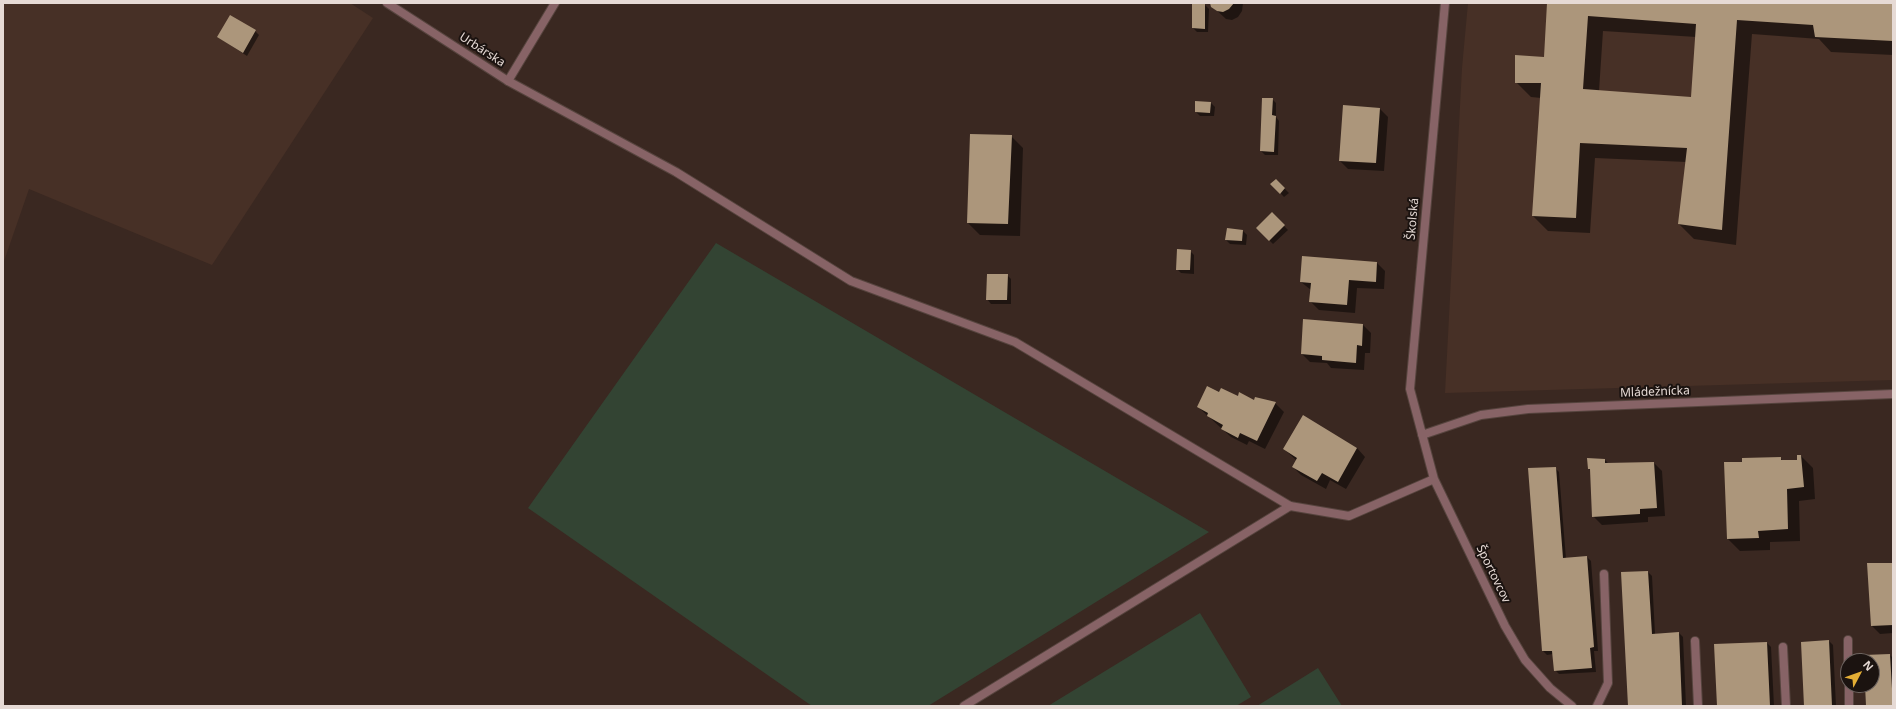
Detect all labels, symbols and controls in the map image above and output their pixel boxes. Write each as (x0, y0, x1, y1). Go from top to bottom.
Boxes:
street label: Urbárska (456, 30, 508, 70)
street label: Školská (1404, 197, 1422, 241)
street label: Mládežnícka (1620, 384, 1690, 400)
street label: Športovcov (1473, 543, 1513, 605)
north arrow (1840, 653, 1880, 693)
text: N (1860, 657, 1877, 674)

